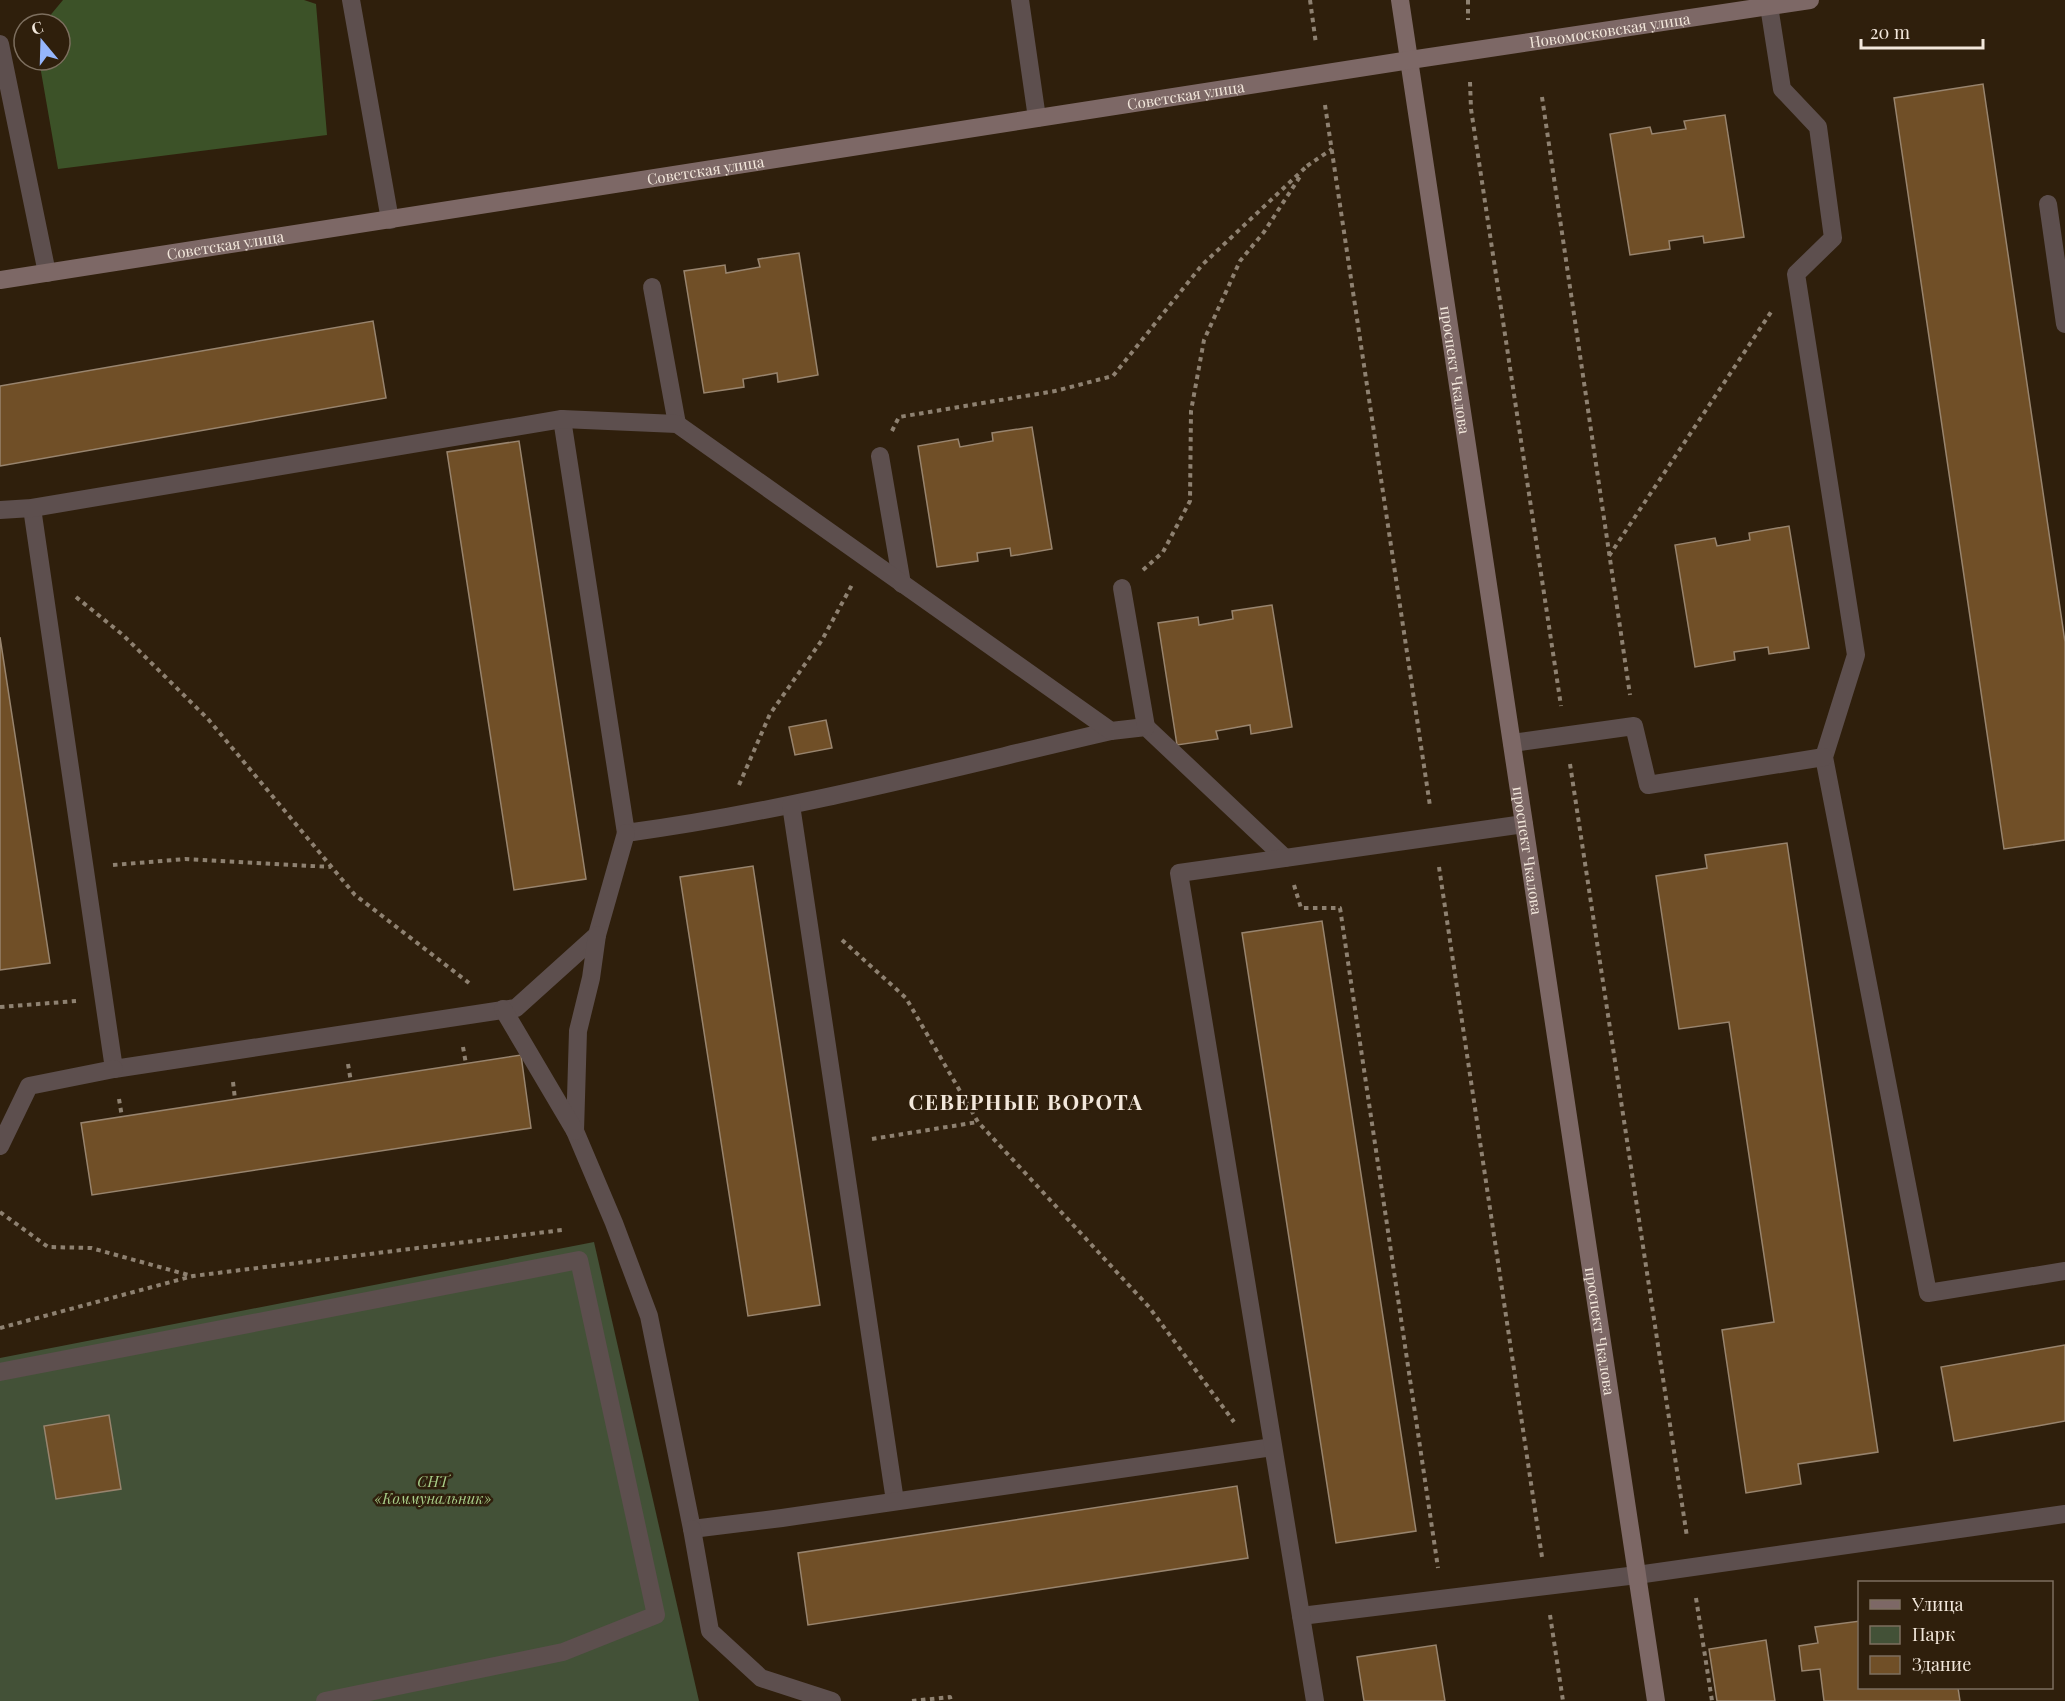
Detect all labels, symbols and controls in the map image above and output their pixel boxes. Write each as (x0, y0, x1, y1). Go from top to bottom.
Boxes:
street label: Новомосковская улица (1528, 8, 1692, 52)
north arrow (12, 12, 72, 72)
scale bar (1861, 12, 1982, 50)
text: С (28, 16, 46, 39)
text: 20 m (1870, 20, 1910, 44)
street label: Советская улица (1126, 76, 1246, 114)
street label: Советская улица (645, 151, 766, 189)
street label: Советская улица (165, 226, 286, 264)
street label: проспект Чкалова (1436, 304, 1475, 436)
street label: проспект Чкалова (1508, 785, 1548, 916)
district label: СЕВЕРНЫЕ ВОРОТА (909, 1087, 1143, 1115)
street label: проспект Чкалова (1581, 1266, 1620, 1397)
park label: СНТ «Коммунальник» (375, 1471, 492, 1508)
legend (1858, 1581, 2053, 1689)
text: Улица (1911, 1592, 1963, 1616)
text: Парк (1912, 1622, 1955, 1646)
text: Здание (1912, 1652, 1971, 1676)

